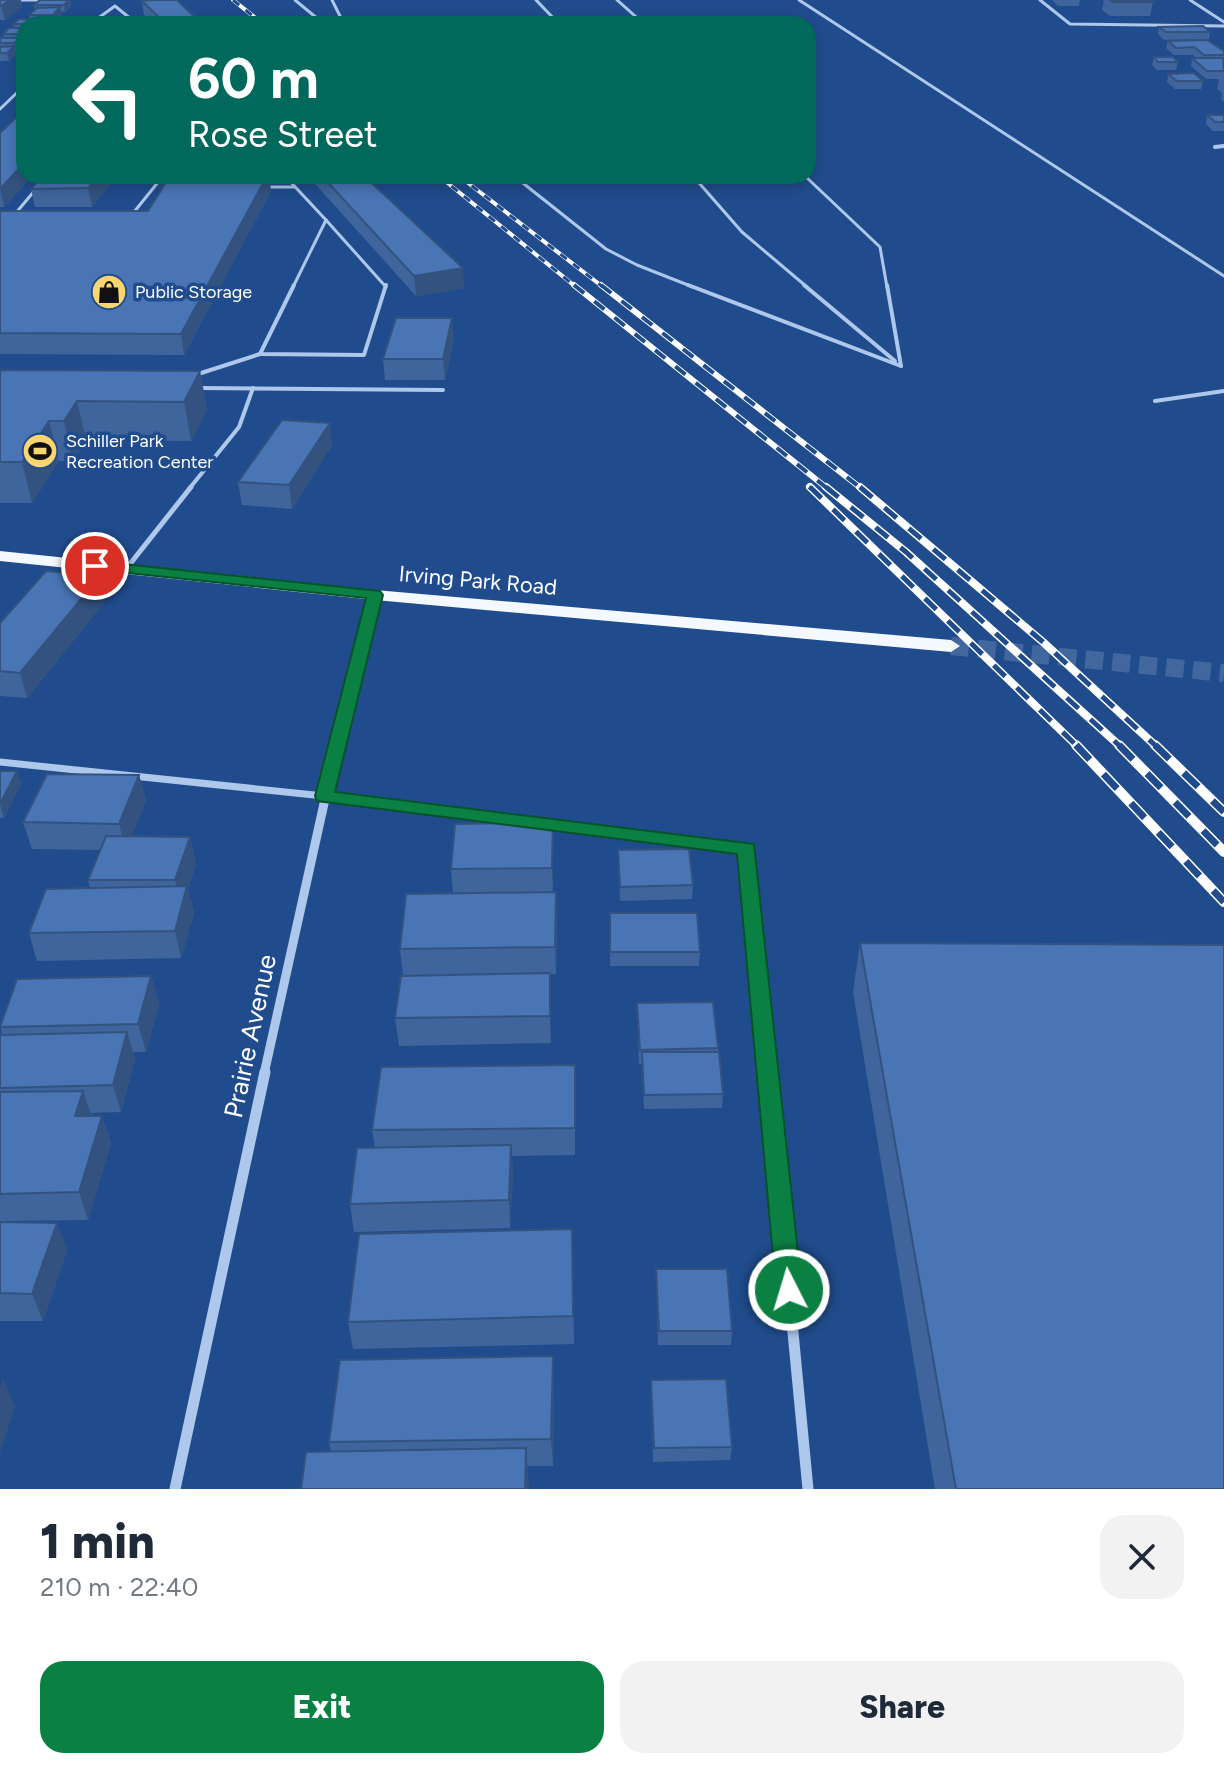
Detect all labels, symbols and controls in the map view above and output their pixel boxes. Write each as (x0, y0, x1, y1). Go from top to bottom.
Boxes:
text: 60 m (188, 45, 319, 112)
icon: left (56, 48, 160, 152)
text: Rose Street (188, 113, 378, 156)
shop icon: Public Storage (90, 273, 128, 311)
place label: Public Storage (135, 281, 252, 303)
place label: Schiller Park Recreation Center (66, 430, 213, 473)
sports icon: Schiller Park Recreation Center (21, 432, 59, 470)
pin (61, 532, 129, 600)
icon: arrive (73, 544, 117, 588)
street label: Irving Park Road (398, 560, 558, 601)
street label: Prairie Avenue (217, 951, 283, 1121)
position arrow (747, 1248, 831, 1332)
text: 1 min (40, 1512, 155, 1570)
button: close (1100, 1515, 1184, 1599)
text: 210 m · 22:40 (40, 1571, 198, 1603)
button: Exit (40, 1661, 604, 1753)
button: Share (620, 1661, 1184, 1753)

